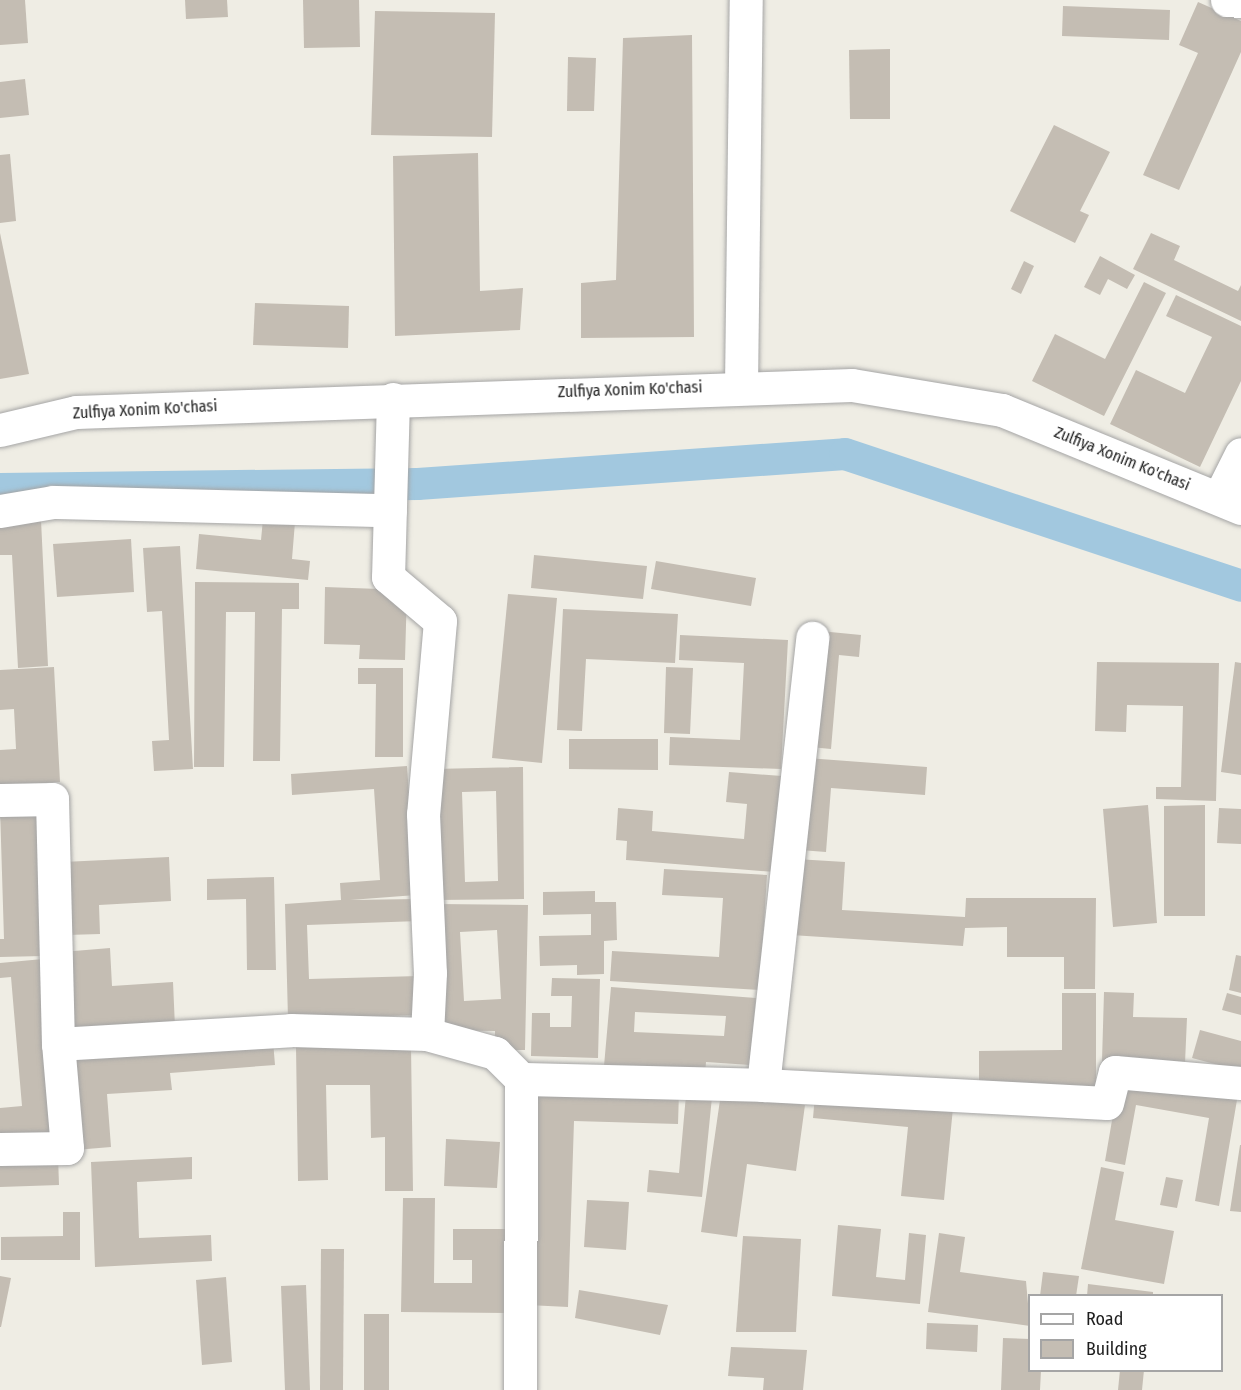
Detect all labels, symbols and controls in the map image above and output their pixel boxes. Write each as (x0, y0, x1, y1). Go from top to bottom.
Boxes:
street label: Zulfiya Xonim Ko'chasi (557, 378, 703, 402)
street label: Zulfiya Xonim Ko'chasi (72, 397, 218, 423)
street label: Zulfiya Xonim Ko'chasi (1051, 423, 1193, 495)
legend (1028, 1294, 1223, 1372)
text: Road (1086, 1308, 1123, 1330)
text: Building (1086, 1338, 1147, 1360)

